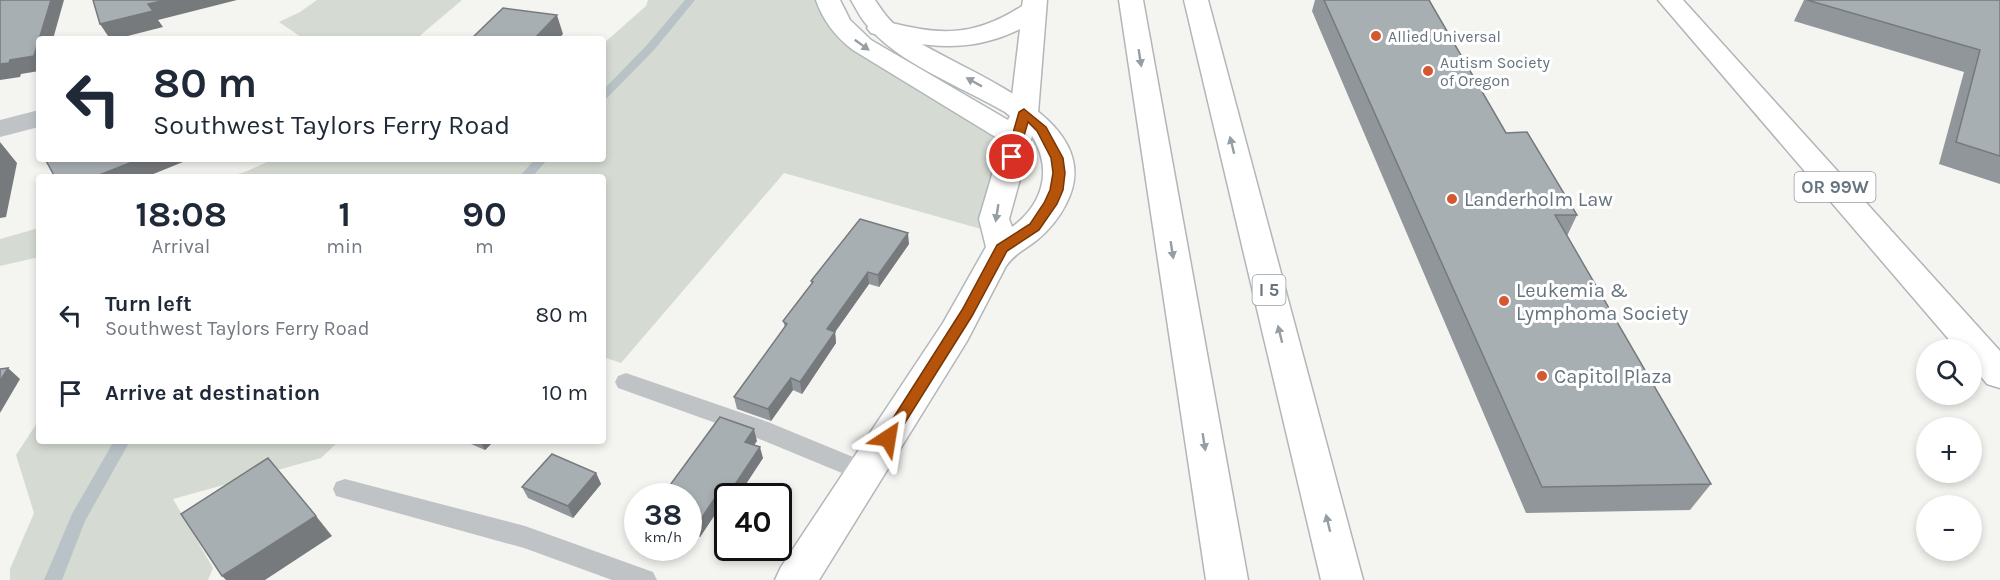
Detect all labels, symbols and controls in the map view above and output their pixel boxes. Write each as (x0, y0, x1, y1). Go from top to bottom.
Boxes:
place label: Allied Universal (1388, 27, 1501, 46)
marker: Allied Universal (1369, 29, 1383, 43)
one-way arrow (855, 39, 870, 51)
one-way arrow (1136, 48, 1145, 67)
place label: Autism Society of Oregon (1440, 53, 1551, 90)
text: 80 m (153, 58, 257, 108)
icon: left (54, 60, 132, 138)
marker: Autism Society of Oregon (1421, 64, 1435, 78)
one-way arrow (965, 77, 982, 87)
text: Southwest Taylors Ferry Road (153, 109, 510, 141)
pin (986, 131, 1037, 182)
one-way arrow (1226, 136, 1236, 155)
icon: arrive (995, 140, 1028, 173)
road number: OR 99W (1794, 172, 1876, 202)
place label: Landerholm Law (1464, 188, 1613, 211)
marker: Landerholm Law (1445, 192, 1459, 206)
text: 18:08 (135, 193, 227, 235)
text: 1 (338, 193, 351, 235)
text: 90 (462, 193, 507, 235)
one-way arrow (992, 204, 1001, 223)
text: Arrival (152, 235, 210, 258)
text: min (326, 235, 363, 258)
text: m (475, 235, 494, 258)
one-way arrow (1168, 241, 1177, 260)
road number: I 5 (1252, 275, 1286, 305)
place label: Leukemia & Lymphoma Society (1516, 279, 1688, 325)
text: Turn left (105, 291, 192, 317)
marker: Leukemia & Lymphoma Society (1497, 294, 1511, 308)
icon: left (54, 299, 87, 332)
text: 80 m (536, 302, 588, 328)
text: Southwest Taylors Ferry Road (105, 317, 370, 340)
one-way arrow (1274, 325, 1284, 344)
map controls (1916, 339, 1982, 561)
button: search (1916, 339, 1982, 405)
place label: Capitol Plaza (1554, 365, 1672, 388)
marker: Capitol Plaza (1535, 369, 1549, 383)
icon: arrive (54, 377, 87, 410)
text: Arrive at destination (105, 380, 320, 406)
text: 10 m (542, 380, 588, 406)
position arrow (856, 406, 920, 470)
button: + (1916, 417, 1982, 483)
one-way arrow (1200, 433, 1209, 452)
speed limit sign: 40 (714, 483, 792, 561)
button: − (1916, 495, 1982, 561)
text: 38 (644, 497, 682, 533)
one-way arrow (1323, 514, 1332, 532)
text: km/h (644, 528, 682, 546)

